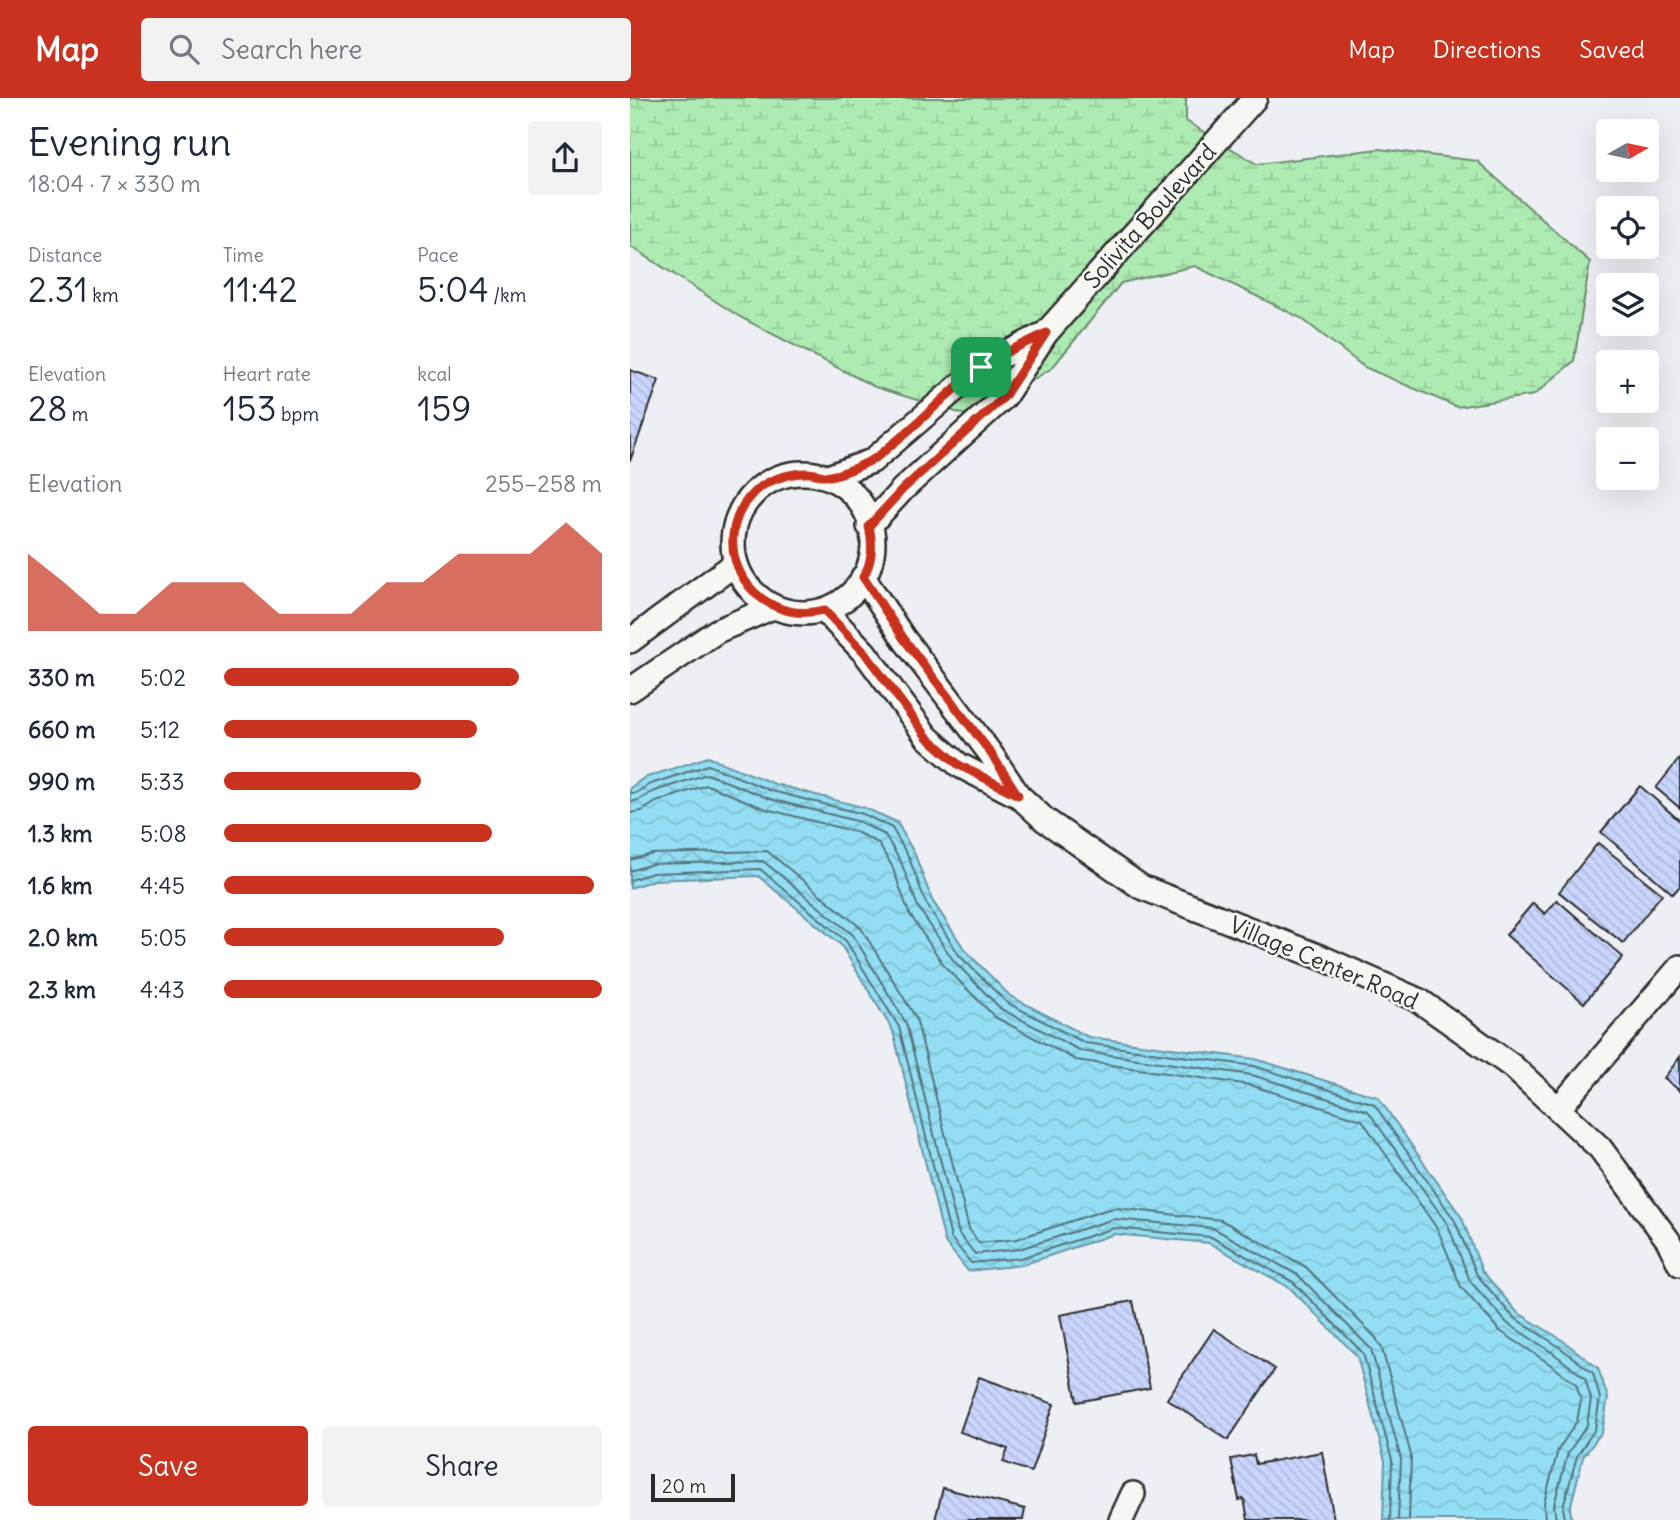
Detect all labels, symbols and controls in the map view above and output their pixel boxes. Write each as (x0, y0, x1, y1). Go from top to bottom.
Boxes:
search box (141, 18, 631, 81)
text: Map (35, 28, 99, 70)
icon: search (165, 30, 203, 68)
text: Search here (221, 33, 362, 66)
text: Map (1348, 34, 1395, 64)
text: Directions (1433, 34, 1541, 64)
text: Saved (1579, 34, 1645, 64)
text: Evening run (28, 119, 231, 166)
north arrow (1596, 119, 1659, 182)
map controls (1596, 119, 1659, 490)
button: share (528, 121, 602, 195)
street label: Solivita Boulevard (1077, 137, 1222, 294)
text: 18:04 · 7 × 330 m (28, 169, 201, 198)
button: locate (1596, 196, 1659, 259)
text: Distance (28, 243, 102, 267)
text: Time (223, 243, 264, 267)
text: Pace (417, 243, 459, 267)
text: 2.31 (28, 267, 88, 311)
text: 11:42 (223, 267, 298, 311)
text: 5:04 (417, 267, 489, 311)
button: layers (1596, 273, 1659, 336)
text: km (88, 283, 119, 307)
text: /km (489, 283, 526, 307)
pin (951, 337, 1011, 397)
icon: arrive (962, 348, 1000, 386)
button: + (1596, 350, 1659, 413)
text: Elevation (28, 362, 106, 386)
text: Heart rate (223, 362, 311, 386)
text: kcal (417, 362, 452, 386)
text: 28 (28, 386, 67, 430)
text: 153 (223, 386, 277, 430)
text: 159 (417, 386, 471, 430)
text: m (67, 402, 89, 426)
text: bpm (277, 402, 319, 426)
button: − (1596, 427, 1659, 490)
text: Elevation (28, 469, 122, 498)
text: 255–258 m (485, 469, 602, 498)
text: 330 m (28, 663, 95, 692)
text: 5:02 (140, 663, 186, 692)
text: 660 m (28, 715, 95, 744)
text: 5:12 (140, 715, 180, 744)
text: 990 m (28, 767, 95, 796)
text: 5:33 (140, 767, 185, 796)
text: 1.3 km (28, 819, 92, 848)
text: 5:08 (140, 819, 187, 848)
text: 1.6 km (28, 871, 93, 900)
text: 4:45 (140, 871, 185, 900)
street label: Village Center Road (1225, 910, 1423, 1015)
text: 2.0 km (28, 923, 98, 952)
text: 5:05 (140, 923, 187, 952)
text: 2.3 km (28, 975, 96, 1004)
text: 4:43 (140, 975, 185, 1004)
button: Save (28, 1426, 308, 1506)
button: Share (322, 1426, 602, 1506)
scale bar (651, 1471, 735, 1503)
text: 20 m (662, 1474, 706, 1498)

